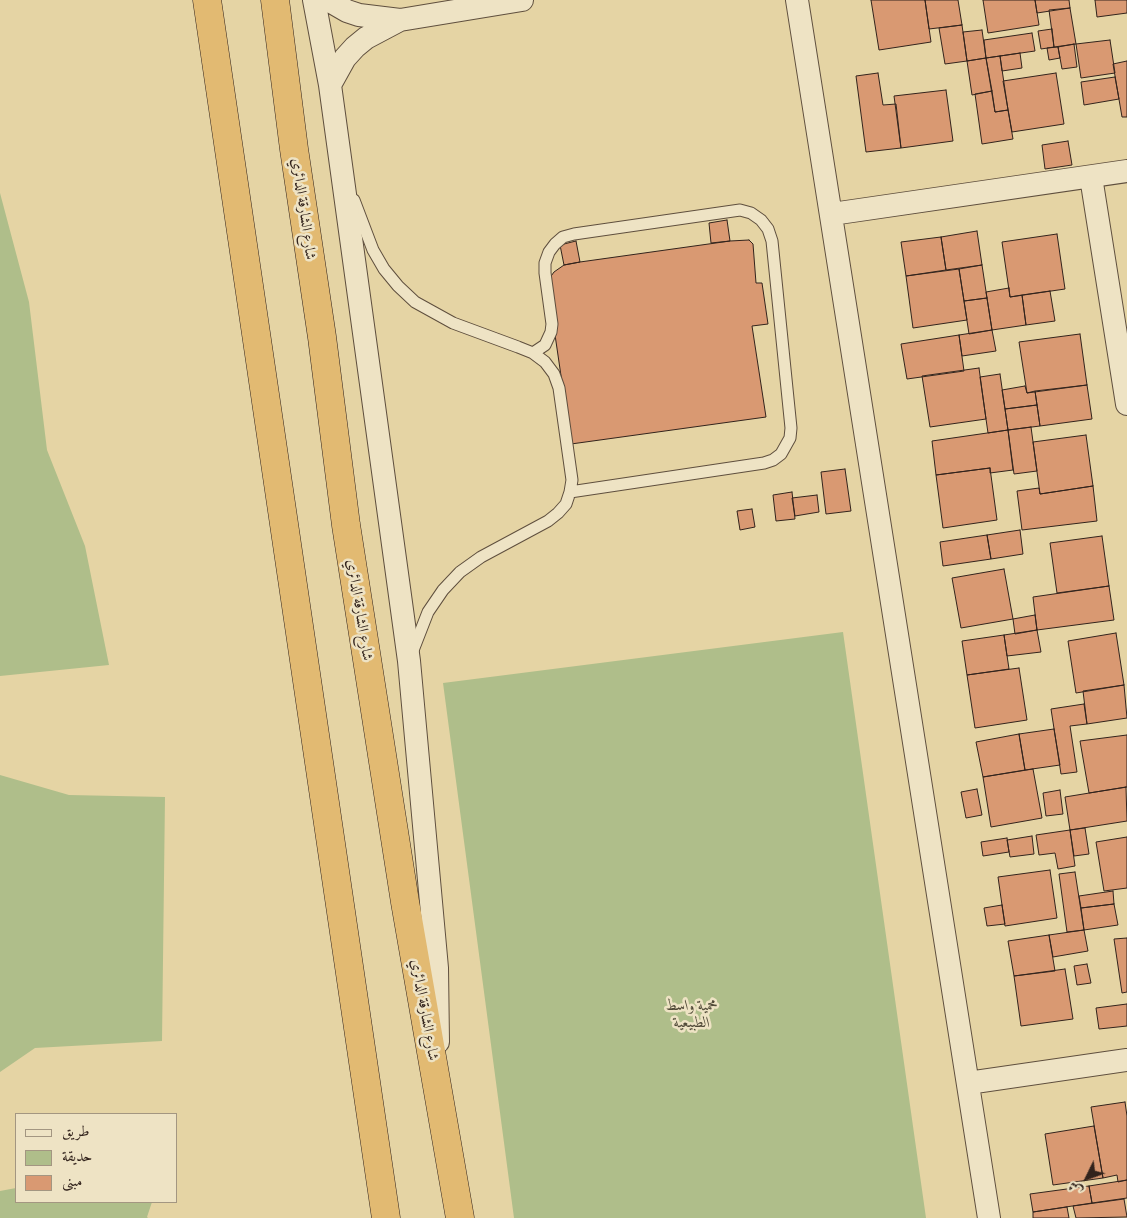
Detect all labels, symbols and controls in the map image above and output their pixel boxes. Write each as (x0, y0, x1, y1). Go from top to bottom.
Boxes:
street label: شارع الشارقة الدائري (287, 157, 319, 261)
street label: شارع الشارقة الدائري (342, 558, 376, 662)
street label: شارع الشارقة الدائري (406, 958, 442, 1062)
park label: محمية واسط الطبيعية (666, 997, 718, 1032)
legend (15, 1113, 178, 1203)
text: طريق (62, 1122, 89, 1140)
text: حديقة (62, 1147, 92, 1165)
north arrow (1062, 1153, 1112, 1203)
text: مبنى (62, 1172, 82, 1190)
text: ش (1065, 1178, 1086, 1199)

